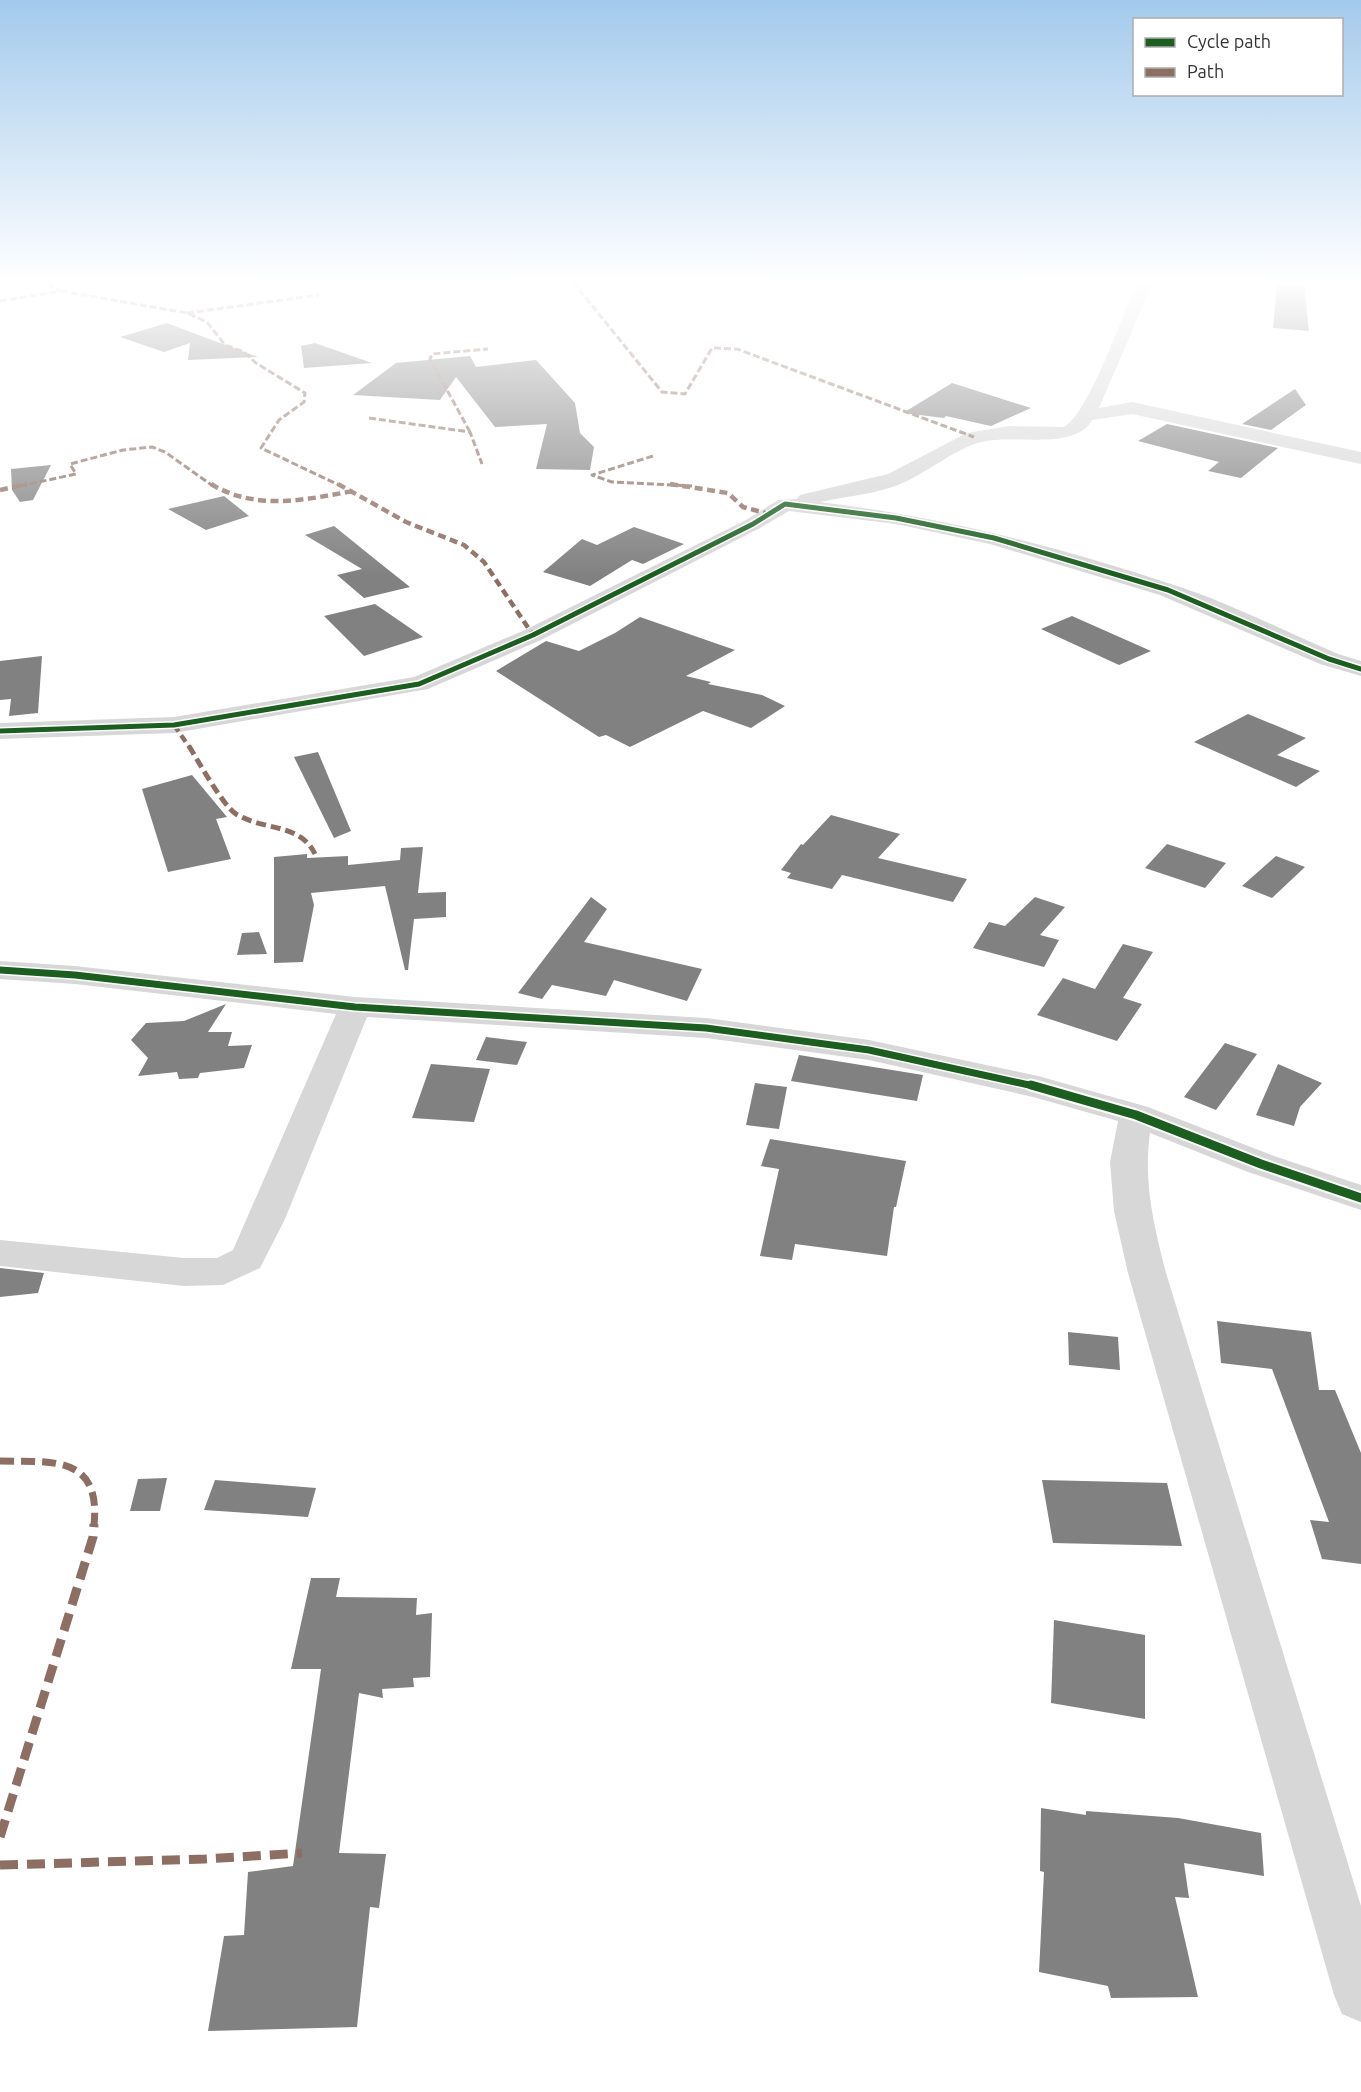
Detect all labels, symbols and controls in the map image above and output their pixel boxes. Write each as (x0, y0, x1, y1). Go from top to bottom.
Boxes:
legend (1133, 18, 1343, 96)
text: Cycle path (1187, 31, 1271, 51)
text: Path (1187, 61, 1224, 81)

